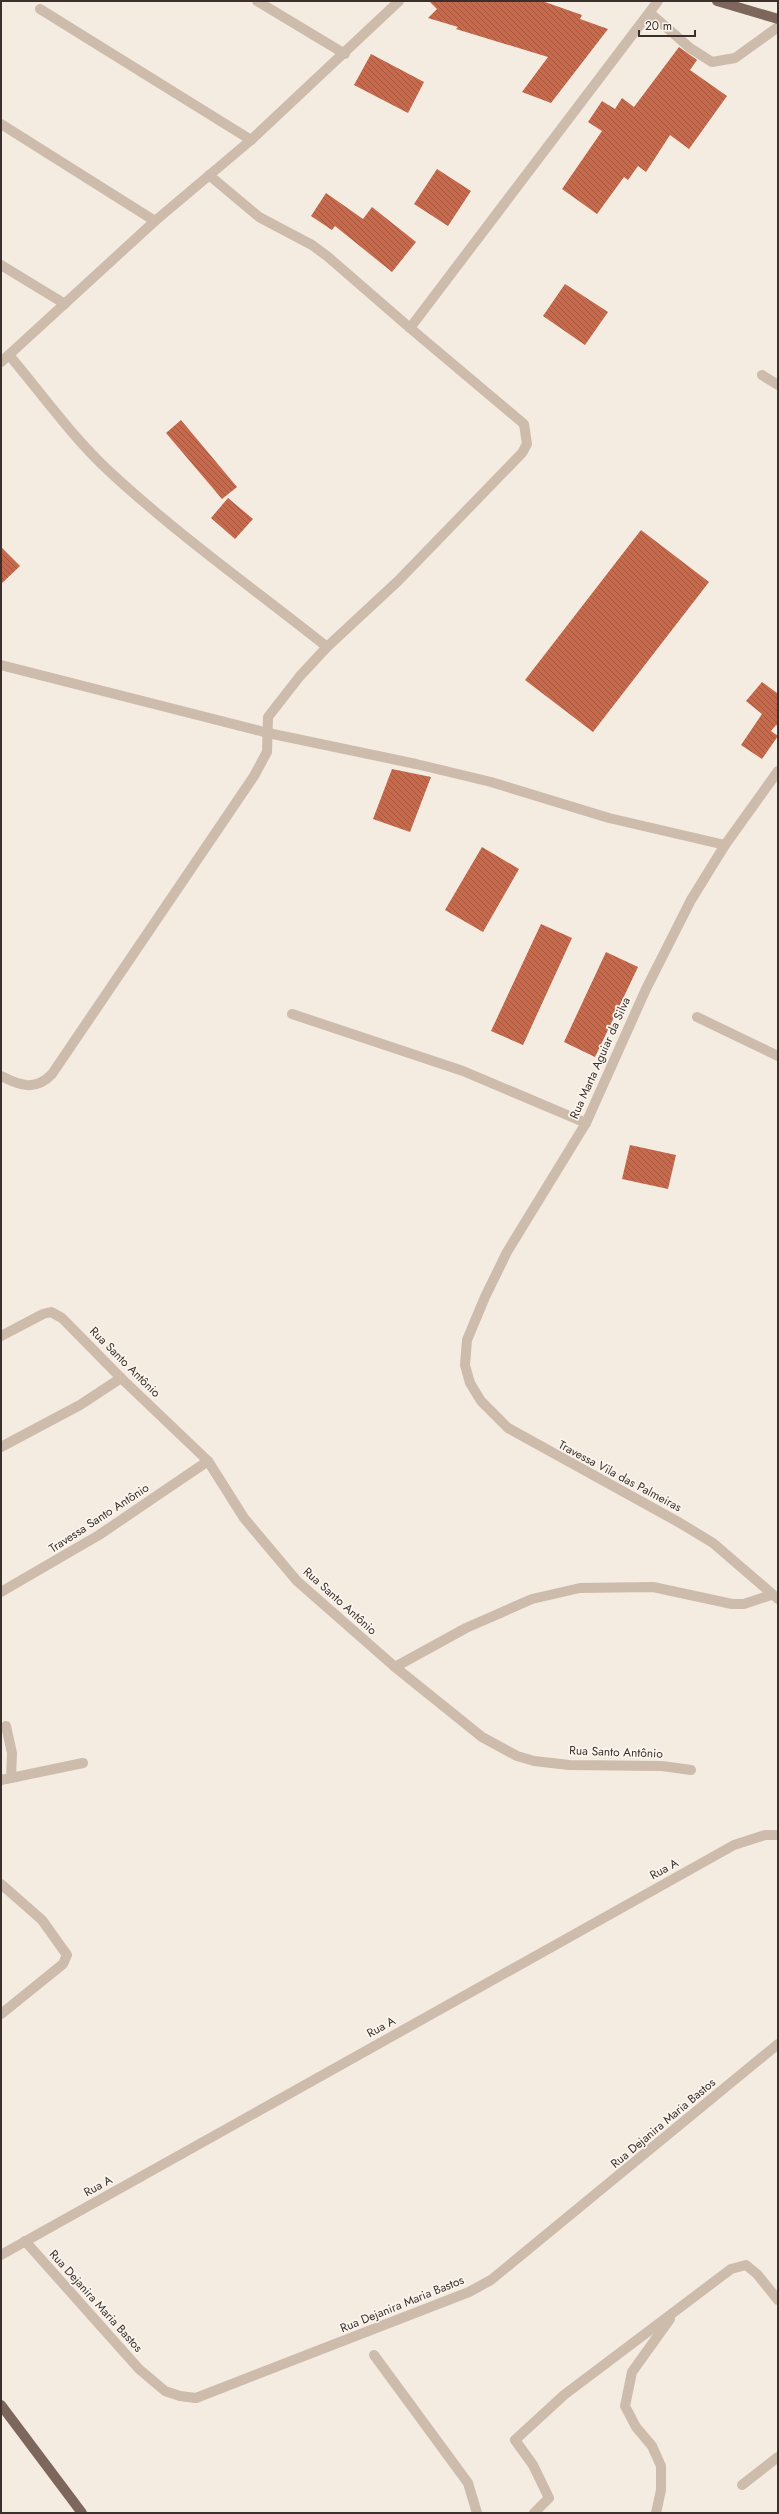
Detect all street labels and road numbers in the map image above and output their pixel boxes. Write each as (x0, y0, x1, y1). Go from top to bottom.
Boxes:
street label: Rua Marta Aguiar da Silva (565, 994, 635, 1122)
street label: Rua Santo Antônio (86, 1323, 165, 1402)
street label: Travessa Vila das Palmeiras (555, 1436, 685, 1516)
street label: Travessa Santo Antônio (45, 1479, 153, 1557)
street label: Rua Santo Antônio (299, 1563, 381, 1639)
street label: Rua Santo Antônio (569, 1741, 664, 1763)
street label: Rua A (646, 1854, 682, 1884)
street label: Rua A (363, 2012, 399, 2042)
street label: Rua Dejanira Maria Bastos (607, 2074, 719, 2172)
street label: Rua A (80, 2171, 116, 2201)
street label: Rua Dejanira Maria Bastos (45, 2246, 147, 2356)
street label: Rua Dejanira Maria Bastos (337, 2271, 467, 2337)

